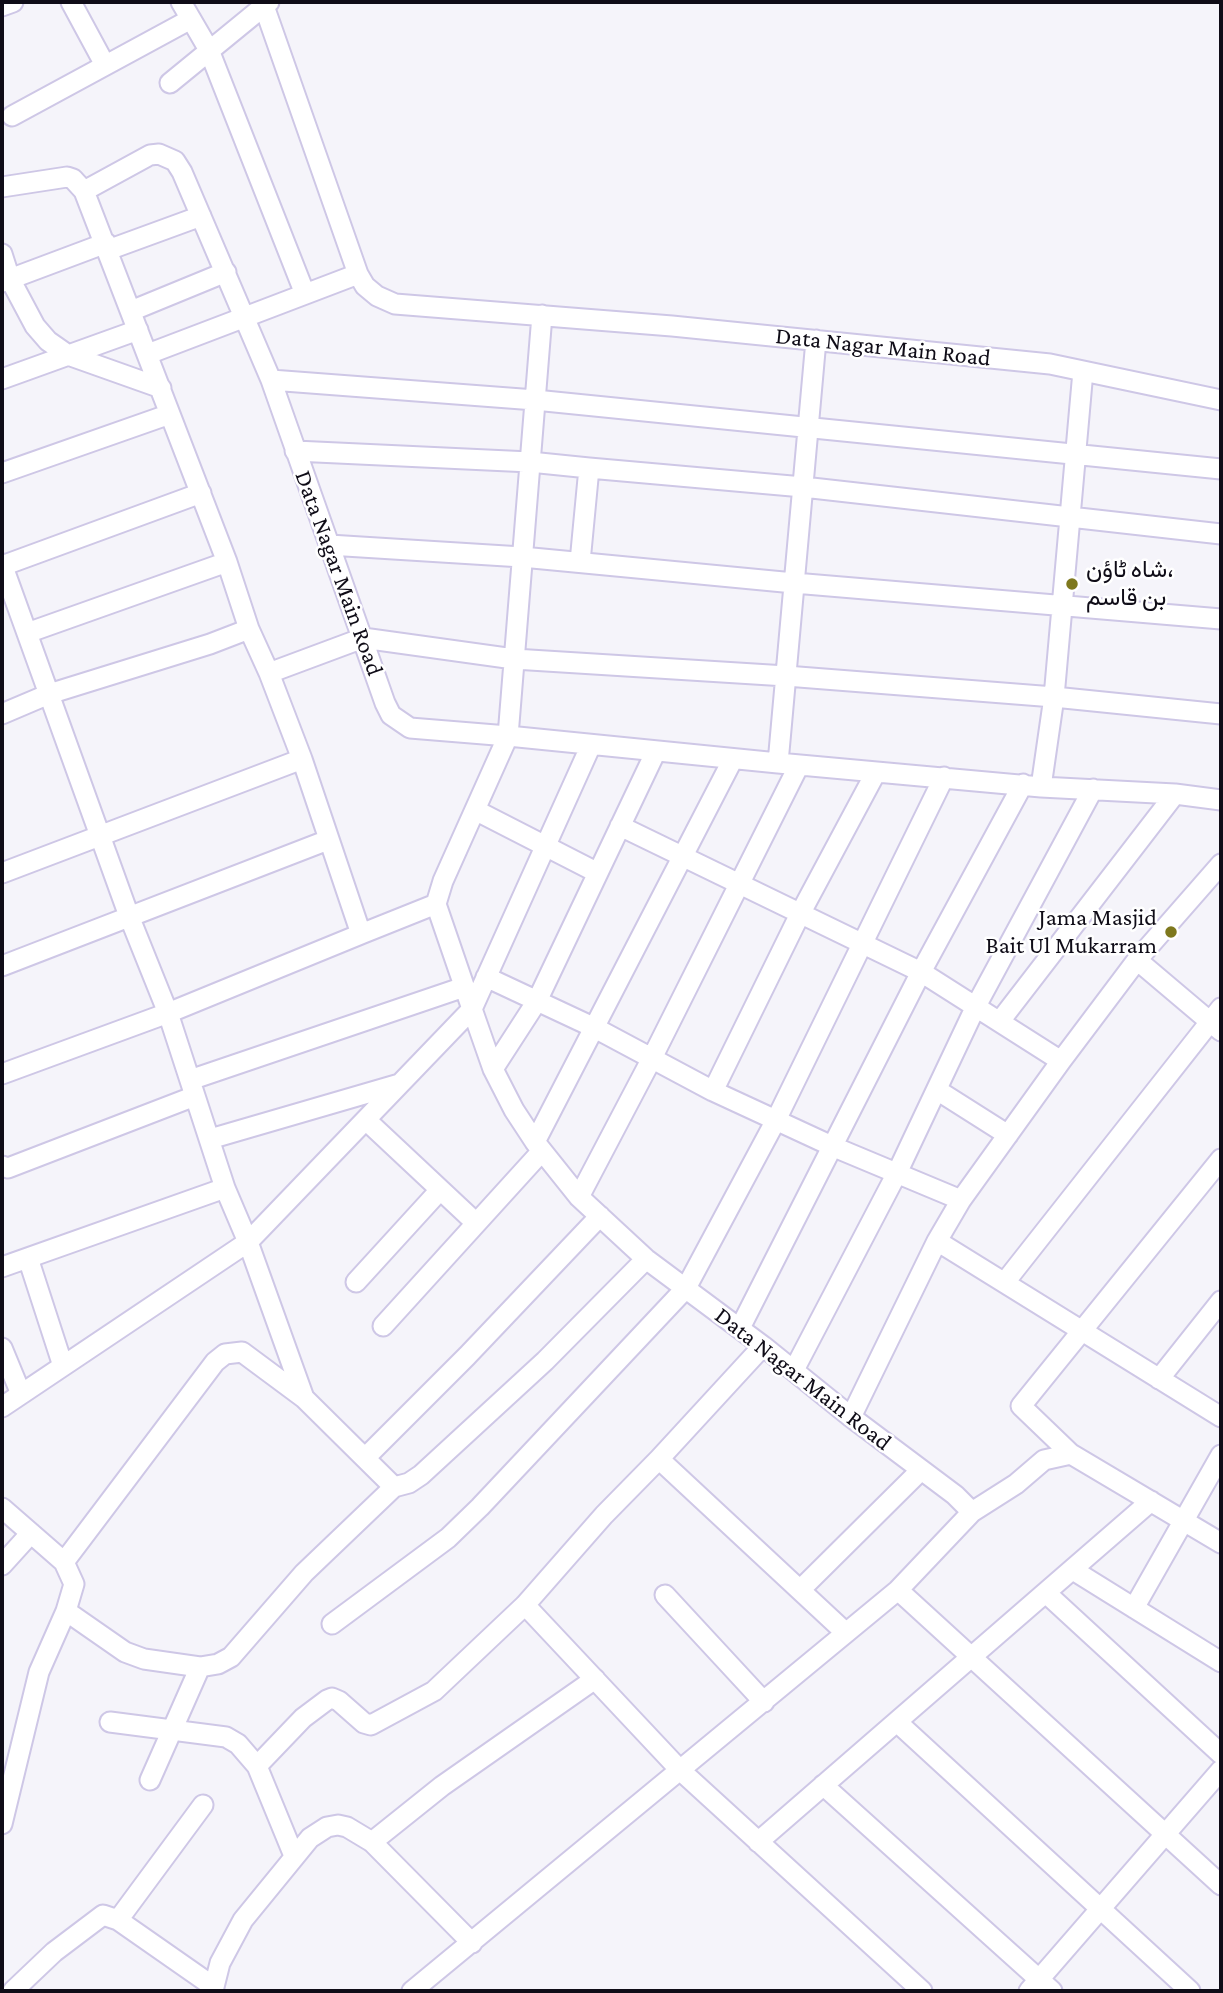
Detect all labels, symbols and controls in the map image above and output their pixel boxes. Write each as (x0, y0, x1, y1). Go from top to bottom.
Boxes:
street label: Data Nagar Main Road (774, 321, 992, 373)
street label: Data Nagar Main Road (288, 466, 390, 680)
place label: شاہ ٹاؤن، بن قاسم (1086, 556, 1174, 612)
marker: شاہ ٹاؤن، بن قاسم (1064, 576, 1080, 592)
place label: Jama Masjid Bait Ul Mukarram (986, 904, 1157, 960)
marker: Jama Masjid Bait Ul Mukarram (1163, 924, 1179, 940)
street label: Data Nagar Main Road (709, 1301, 897, 1457)

